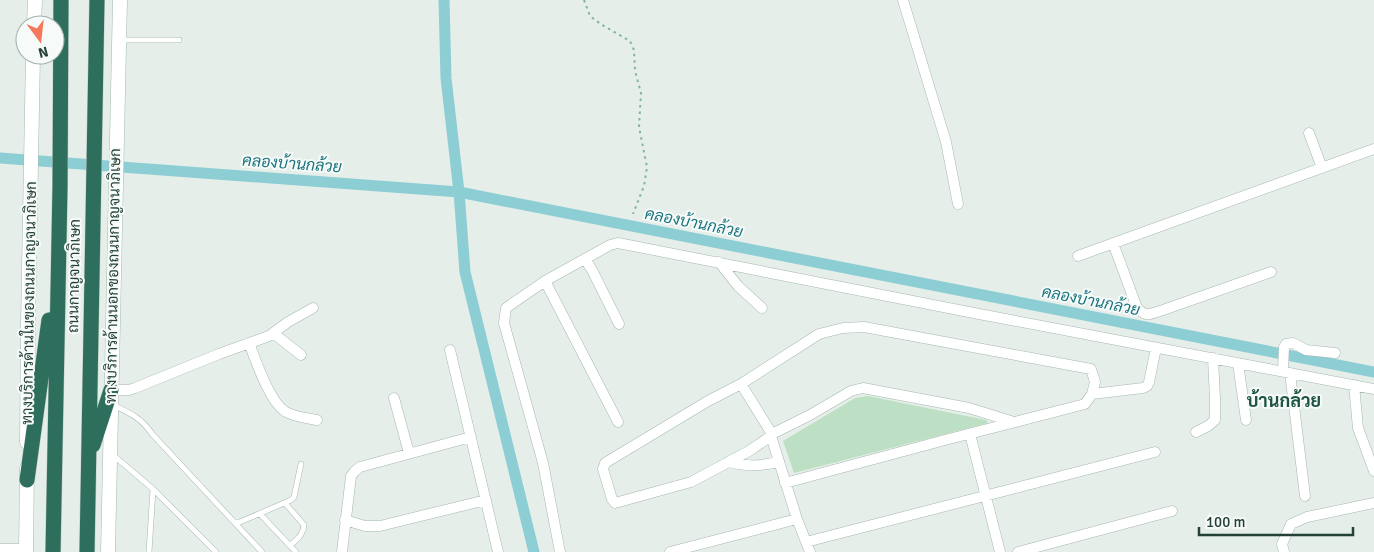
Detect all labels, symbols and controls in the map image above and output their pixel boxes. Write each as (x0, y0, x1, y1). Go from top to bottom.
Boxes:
north arrow (15, 15, 65, 65)
text: N (36, 43, 50, 62)
street label: ทางบริการด้านนอกของถนนกาญจนาภิเษก (101, 148, 124, 404)
water label: คลองบ้านกล้วย (242, 149, 342, 177)
street label: ทางบริการด้านในของถนนกาญจนาภิเษก (17, 181, 40, 425)
water label: คลองบ้านกล้วย (643, 202, 745, 242)
street label: ถนนกาญจนาภิเษก (64, 219, 84, 333)
water label: คลองบ้านกล้วย (1040, 280, 1142, 320)
district label: บ้านกล้วย (1247, 389, 1321, 412)
scale bar (1199, 504, 1353, 536)
text: 100 m (1206, 513, 1246, 531)

